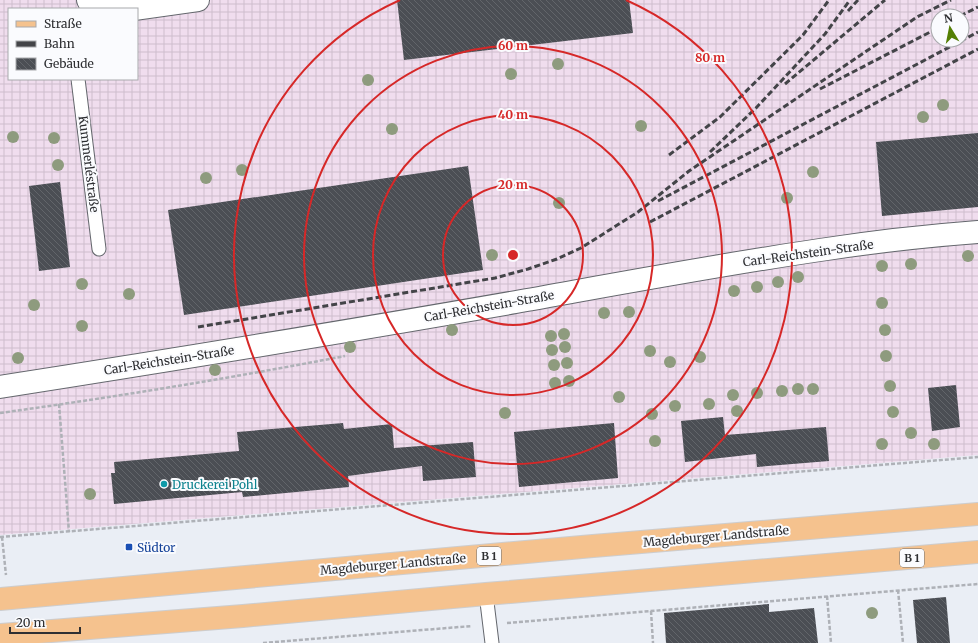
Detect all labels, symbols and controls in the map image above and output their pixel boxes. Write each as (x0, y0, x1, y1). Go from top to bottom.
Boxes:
legend (8, 8, 138, 80)
north arrow (930, 8, 970, 48)
text: N (943, 10, 954, 26)
text: Straße (44, 16, 82, 31)
text: Bahn (44, 36, 75, 51)
text: 60 m (498, 38, 528, 53)
text: 80 m (695, 50, 725, 65)
text: Gebäude (44, 56, 94, 71)
text: 40 m (498, 107, 528, 122)
street label: Kummerléstraße (76, 115, 102, 213)
text: 20 m (498, 177, 528, 192)
street label: Carl-Reichstein-Straße (742, 236, 874, 270)
centre of rings (506, 248, 520, 262)
street label: Carl-Reichstein-Straße (423, 287, 555, 325)
street label: Carl-Reichstein-Straße (103, 342, 235, 378)
place label: Druckerei Pohl (172, 477, 258, 492)
marker: Druckerei Pohl (159, 479, 169, 489)
street label: Magdeburger Landstraße (642, 522, 790, 550)
place label: Südtor (137, 540, 176, 555)
marker: Südtor (124, 542, 134, 552)
road number: B 1 (477, 547, 501, 565)
road number: B 1 (900, 549, 924, 567)
street label: Magdeburger Landstraße (319, 550, 467, 578)
scale bar (10, 609, 80, 635)
text: 20 m (16, 615, 45, 630)

